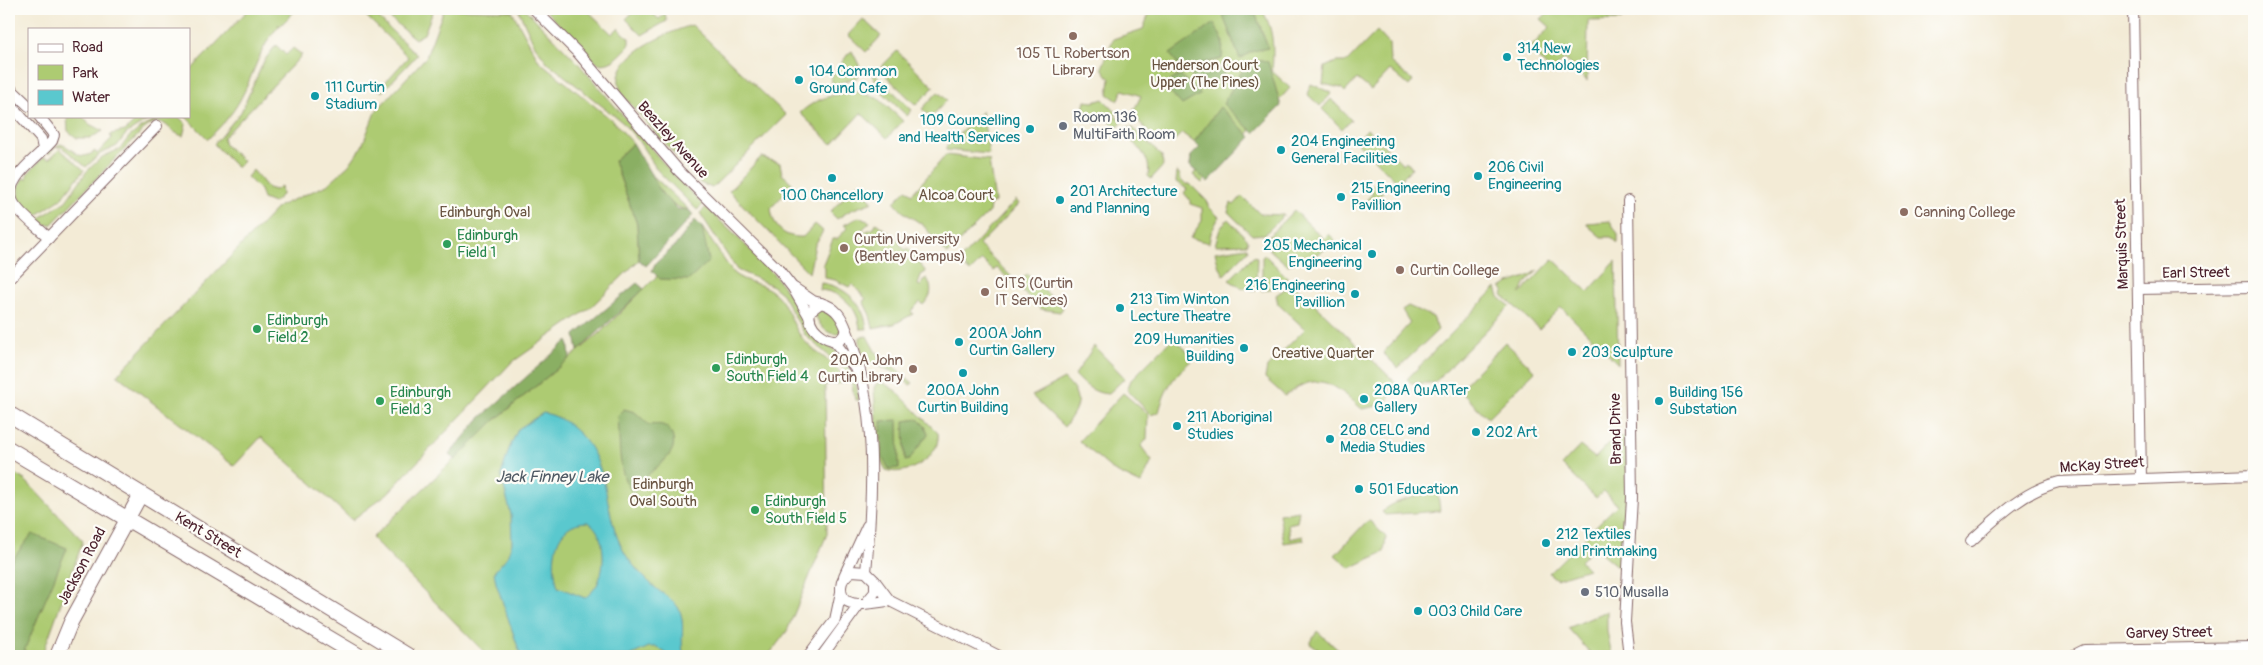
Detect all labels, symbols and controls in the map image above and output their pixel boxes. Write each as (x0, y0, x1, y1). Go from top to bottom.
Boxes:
legend (28, 28, 190, 118)
marker: 105 TL Robertson Library (1067, 30, 1079, 42)
text: Road (72, 38, 103, 57)
place label: 314 New Technologies (1517, 39, 1600, 75)
place label: 105 TL Robertson Library (1016, 44, 1130, 80)
marker: 314 New Technologies (1501, 51, 1513, 63)
park label: Henderson Court Upper (The Pines) (1150, 56, 1260, 92)
place label: 104 Common Ground Cafe (809, 62, 897, 98)
text: Park (72, 64, 99, 83)
marker: 104 Common Ground Cafe (793, 74, 805, 86)
place label: 111 Curtin Stadium (325, 78, 385, 114)
text: Water (72, 88, 111, 107)
marker: 111 Curtin Stadium (309, 90, 321, 102)
street label: Beazley Avenue (633, 97, 713, 183)
place label: Room 136 MultiFaith Room (1073, 108, 1175, 144)
place label: 109 Counselling and Health Services (899, 111, 1020, 147)
marker: Room 136 MultiFaith Room (1057, 120, 1069, 132)
marker: 109 Counselling and Health Services (1024, 123, 1036, 135)
place label: 204 Engineering General Facilities (1291, 132, 1398, 168)
marker: 204 Engineering General Facilities (1275, 144, 1287, 156)
place label: 206 Civil Engineering (1488, 158, 1562, 194)
marker: 206 Civil Engineering (1472, 170, 1484, 182)
marker: 100 Chancellory (826, 172, 838, 184)
place label: 215 Engineering Pavillion (1351, 179, 1450, 215)
place label: 201 Architecture and Planning (1070, 182, 1178, 218)
place label: 100 Chancellory (781, 186, 884, 205)
park label: Alcoa Court (918, 186, 995, 205)
marker: 215 Engineering Pavillion (1335, 191, 1347, 203)
marker: 201 Architecture and Planning (1054, 194, 1066, 206)
street label: Marquis Street (2111, 197, 2133, 290)
park label: Edinburgh Oval (439, 203, 531, 222)
place label: Canning College (1914, 203, 2016, 222)
marker: Canning College (1898, 206, 1910, 218)
place label: Edinburgh Field 1 (457, 226, 518, 262)
place label: Curtin University (Bentley Campus) (854, 230, 966, 266)
place label: 205 Mechanical Engineering (1263, 236, 1362, 272)
marker: Edinburgh Field 1 (441, 238, 453, 250)
marker: Curtin University (Bentley Campus) (838, 242, 850, 254)
marker: 205 Mechanical Engineering (1366, 248, 1378, 260)
place label: Curtin College (1410, 261, 1500, 280)
street label: Earl Street (2162, 263, 2231, 283)
marker: Curtin College (1394, 264, 1406, 276)
place label: CITS (Curtin IT Services) (995, 274, 1073, 310)
place label: 216 Engineering Pavillion (1245, 276, 1345, 312)
marker: CITS (Curtin IT Services) (979, 286, 991, 298)
marker: 216 Engineering Pavillion (1349, 288, 1361, 300)
place label: 213 Tim Winton Lecture Theatre (1130, 290, 1231, 326)
marker: 213 Tim Winton Lecture Theatre (1114, 302, 1126, 314)
place label: Edinburgh Field 2 (267, 311, 328, 347)
marker: Edinburgh Field 2 (251, 323, 263, 335)
place label: 200A John Curtin Gallery (969, 324, 1055, 360)
place label: 209 Humanities Building (1134, 330, 1234, 366)
marker: 200A John Curtin Gallery (953, 336, 965, 348)
marker: 209 Humanities Building (1238, 342, 1250, 354)
place label: 203 Sculpture (1582, 343, 1673, 362)
park label: Creative Quarter (1272, 344, 1375, 363)
marker: 203 Sculpture (1566, 346, 1578, 358)
place label: Edinburgh South Field 4 (726, 350, 809, 386)
place label: 200A John Curtin Library (818, 351, 904, 387)
marker: Edinburgh South Field 4 (710, 362, 722, 374)
marker: 200A John Curtin Library (907, 363, 919, 375)
marker: 200A John Curtin Building (957, 367, 969, 379)
place label: 200A John Curtin Building (918, 381, 1008, 417)
place label: 208A QuARTer Gallery (1374, 381, 1469, 417)
place label: Edinburgh Field 3 (390, 383, 451, 419)
place label: Building 156 Substation (1669, 383, 1743, 419)
street label: Brand Drive (1606, 392, 1626, 465)
marker: 208A QuARTer Gallery (1358, 393, 1370, 405)
marker: Edinburgh Field 3 (374, 395, 386, 407)
marker: Building 156 Substation (1653, 395, 1665, 407)
place label: 211 Aboriginal Studies (1187, 408, 1273, 444)
marker: 211 Aboriginal Studies (1171, 420, 1183, 432)
place label: 208 CELC and Media Studies (1340, 421, 1430, 457)
place label: 202 Art (1486, 423, 1538, 442)
marker: 202 Art (1470, 426, 1482, 438)
marker: 208 CELC and Media Studies (1324, 433, 1336, 445)
street label: McKay Street (2059, 452, 2146, 477)
water label: Jack Finney Lake (495, 467, 611, 487)
park label: Edinburgh Oval South (629, 475, 697, 511)
place label: 501 Education (1369, 480, 1458, 499)
marker: 501 Education (1353, 483, 1365, 495)
place label: Edinburgh South Field 5 (765, 492, 847, 528)
marker: Edinburgh South Field 5 (749, 504, 761, 516)
street label: Kent Street (171, 508, 246, 563)
street label: Jackson Road (54, 524, 110, 608)
place label: 212 Textiles and Printmaking (1556, 525, 1657, 561)
marker: 212 Textiles and Printmaking (1540, 537, 1552, 549)
place label: 510 Musalla (1595, 583, 1669, 602)
marker: 510 Musalla (1579, 586, 1591, 598)
place label: 003 Child Care (1428, 602, 1523, 621)
marker: 003 Child Care (1412, 605, 1424, 617)
street label: Garvey Street (2125, 623, 2213, 643)

